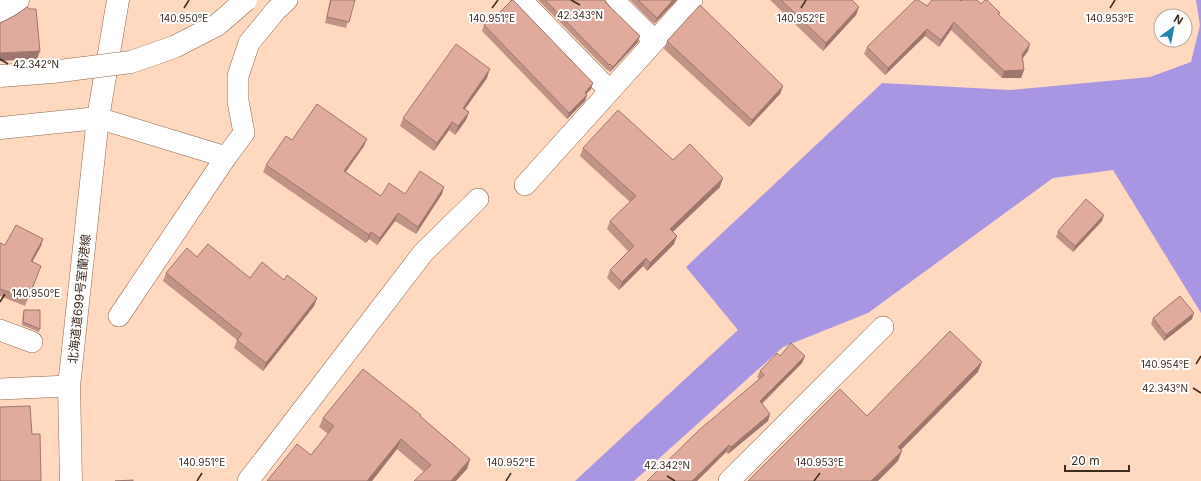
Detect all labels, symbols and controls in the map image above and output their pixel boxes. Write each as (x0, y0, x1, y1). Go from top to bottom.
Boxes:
north arrow (1153, 8, 1193, 48)
text: 42.343°N (557, 9, 603, 21)
text: N (1171, 11, 1186, 28)
text: 140.950°E (160, 12, 208, 24)
text: 140.951°E (469, 12, 515, 24)
text: 140.952°E (777, 12, 825, 24)
text: 140.953°E (1086, 12, 1134, 24)
text: 42.342°N (13, 58, 59, 70)
street label: 北海道道699号室蘭港線 (65, 233, 93, 365)
text: 140.950°E (12, 287, 60, 299)
text: 140.954°E (1141, 358, 1189, 370)
text: 42.343°N (1142, 382, 1188, 394)
scale bar (1065, 447, 1129, 473)
text: 20 m (1071, 453, 1100, 468)
text: 140.951°E (179, 456, 225, 468)
text: 140.952°E (487, 456, 535, 468)
text: 140.953°E (796, 456, 844, 468)
text: 42.342°N (644, 459, 690, 471)

